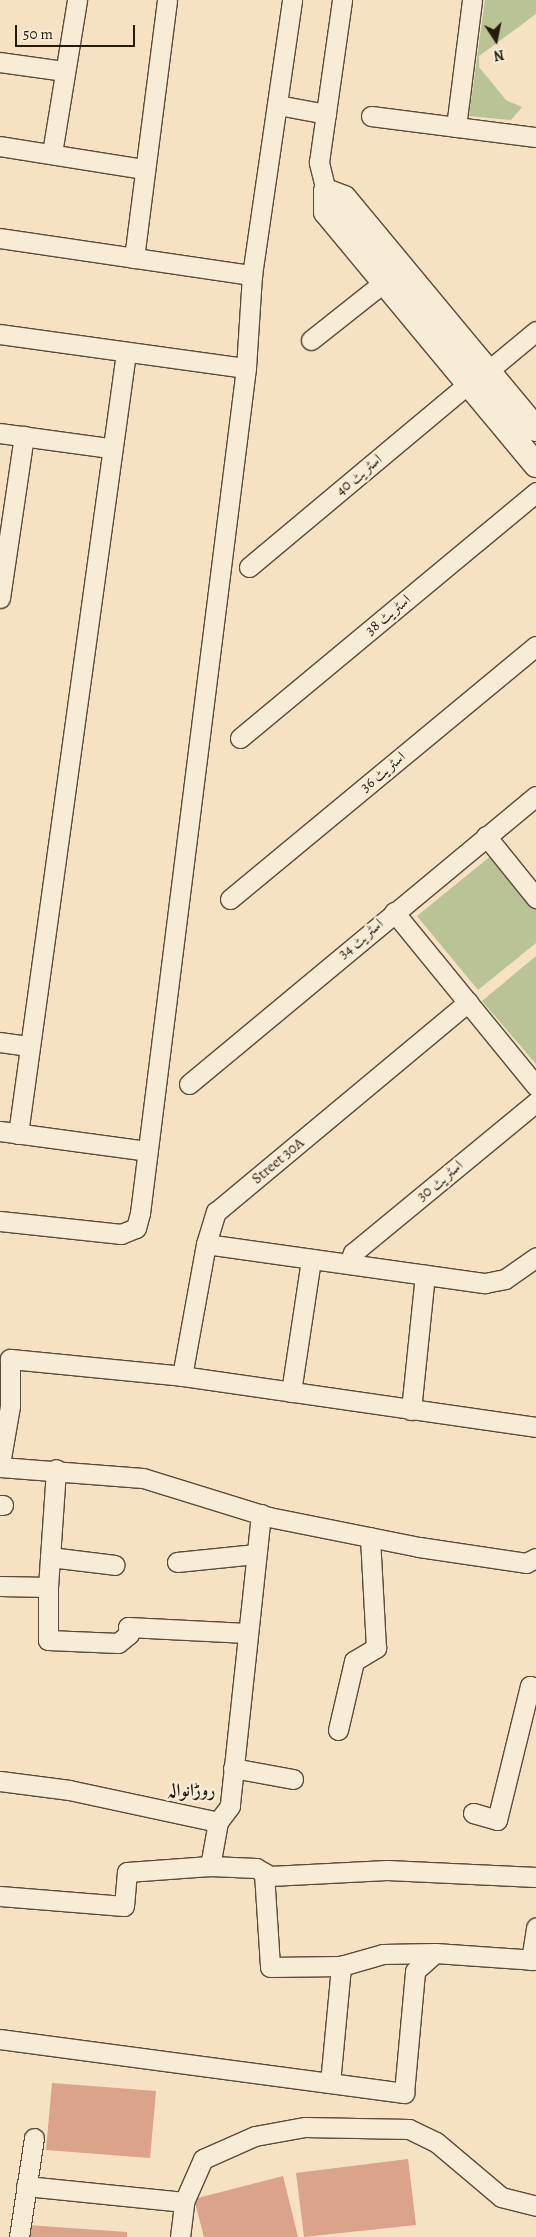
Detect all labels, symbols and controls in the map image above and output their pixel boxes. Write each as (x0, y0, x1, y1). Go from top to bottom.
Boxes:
scale bar (18, 15, 138, 47)
north arrow (471, 15, 521, 65)
text: 50 m (23, 24, 53, 44)
text: N (492, 45, 506, 66)
street label: اسٹریٹ 40 (332, 450, 386, 500)
street label: اسٹریٹ 38 (362, 591, 414, 639)
street label: اسٹریٹ 36 (357, 748, 409, 796)
street label: اسٹریٹ 34 (335, 915, 387, 963)
street label: Street 30A (248, 1134, 308, 1188)
street label: اسٹریٹ 30 (413, 1157, 467, 1205)
district label: روڑانوالہ (167, 1779, 215, 1801)

